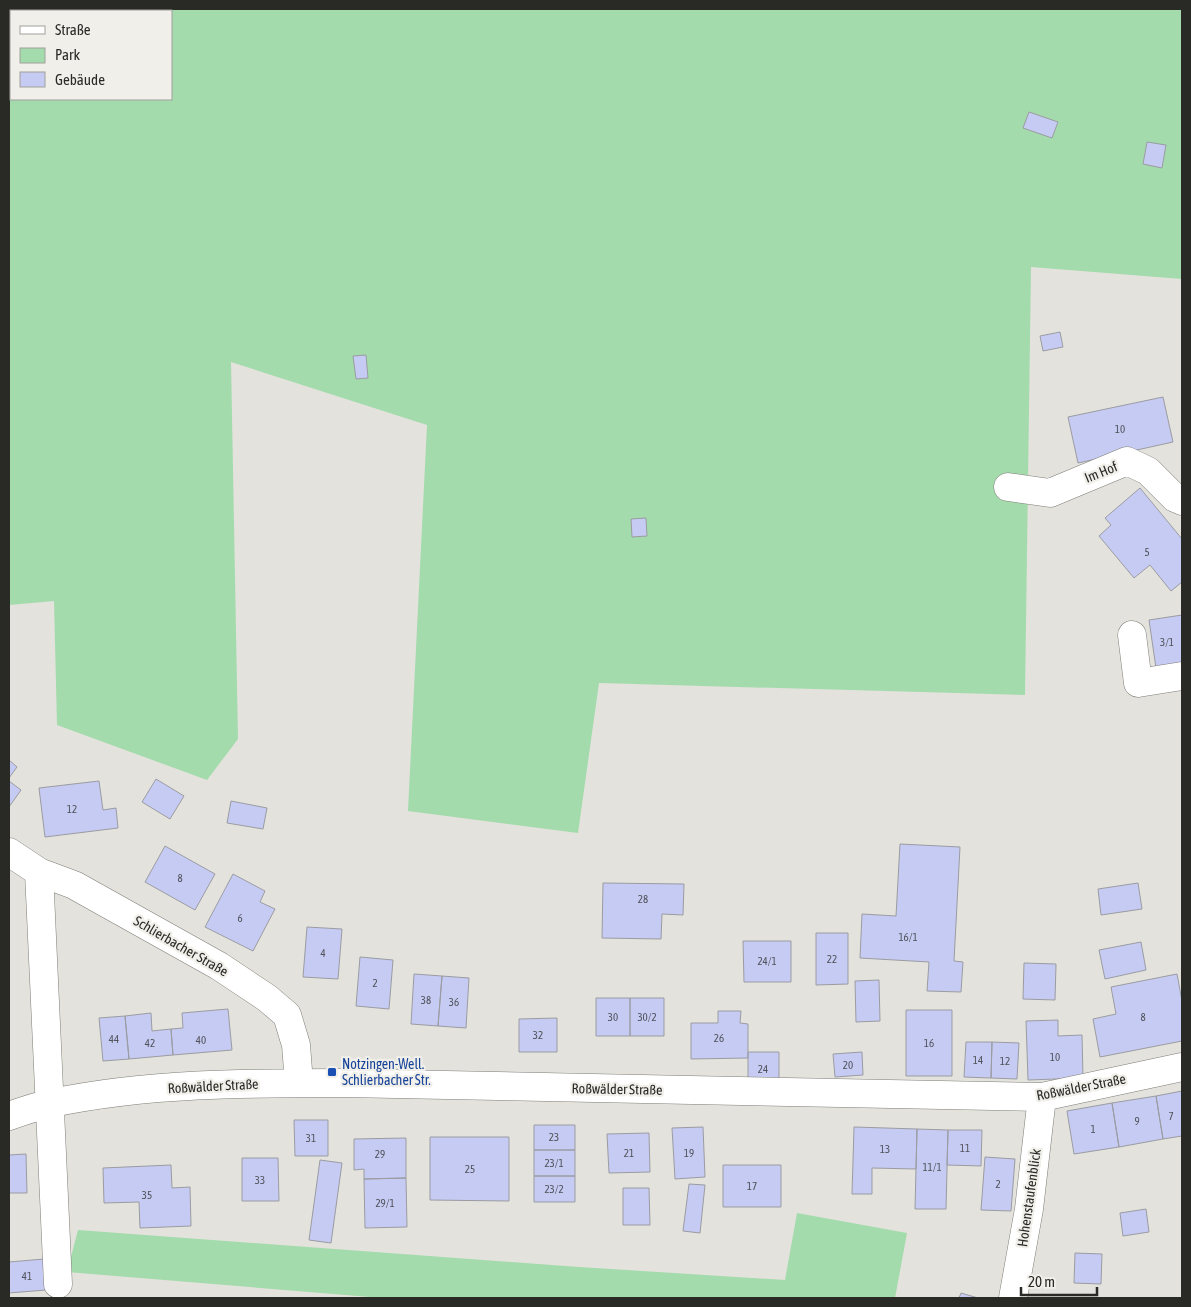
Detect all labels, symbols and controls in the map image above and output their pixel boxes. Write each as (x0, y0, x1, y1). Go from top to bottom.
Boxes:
legend (10, 10, 172, 100)
text: Straße (55, 21, 91, 38)
text: Park (55, 46, 80, 63)
text: Gebäude (55, 71, 105, 88)
house number: 10 (1115, 423, 1125, 435)
street label: Im Hof (1082, 458, 1120, 486)
house number: 5 (1144, 546, 1150, 558)
house number: 3/1 (1160, 636, 1174, 648)
house number: 12 (67, 803, 77, 815)
house number: 8 (177, 872, 183, 884)
house number: 28 (638, 893, 648, 905)
house number: 6 (237, 912, 243, 924)
street label: Schlierbacher Straße (131, 913, 231, 979)
house number: 16/1 (898, 931, 918, 943)
house number: 4 (320, 947, 326, 959)
house number: 22 (827, 953, 837, 965)
house number: 24/1 (757, 955, 777, 967)
house number: 2 (372, 977, 378, 989)
house number: 38 (421, 994, 431, 1006)
house number: 36 (449, 996, 459, 1008)
house number: 30 (608, 1011, 618, 1023)
house number: 30/2 (637, 1011, 657, 1023)
house number: 8 (1140, 1011, 1146, 1023)
house number: 32 (533, 1029, 543, 1041)
house number: 26 (714, 1032, 724, 1044)
house number: 44 (109, 1033, 119, 1045)
house number: 40 (196, 1034, 206, 1046)
house number: 42 (145, 1037, 155, 1049)
house number: 16 (924, 1037, 934, 1049)
house number: 10 (1050, 1051, 1060, 1063)
house number: 14 (973, 1054, 983, 1066)
house number: 12 (1000, 1055, 1010, 1067)
place label: Notzingen-Well. Schlierbacher Str. (342, 1056, 431, 1088)
house number: 20 (843, 1059, 853, 1071)
house number: 24 (758, 1063, 768, 1075)
marker: Notzingen-Well. Schlierbacher Str. (326, 1066, 338, 1078)
street label: Roßwälder Straße (1035, 1070, 1127, 1104)
street label: Roßwälder Straße (167, 1076, 259, 1096)
street label: Roßwälder Straße (572, 1080, 662, 1098)
house number: 7 (1168, 1110, 1174, 1122)
house number: 9 (1134, 1115, 1140, 1127)
house number: 1 (1090, 1123, 1096, 1135)
house number: 23 (549, 1131, 559, 1143)
house number: 31 (306, 1132, 316, 1144)
house number: 11 (960, 1142, 970, 1154)
house number: 13 (880, 1143, 890, 1155)
house number: 21 (624, 1147, 634, 1159)
house number: 19 (684, 1147, 694, 1159)
house number: 29 (375, 1148, 385, 1160)
street label: Hohenstaufenblick (1014, 1148, 1044, 1248)
house number: 23/1 (544, 1157, 564, 1169)
house number: 11/1 (922, 1161, 942, 1173)
house number: 25 (465, 1163, 475, 1175)
house number: 33 (255, 1174, 265, 1186)
house number: 2 (995, 1178, 1001, 1190)
house number: 17 (747, 1180, 757, 1192)
house number: 23/2 (544, 1183, 564, 1195)
house number: 35 (142, 1189, 152, 1201)
house number: 29/1 (375, 1197, 395, 1209)
scale bar (1021, 1264, 1097, 1296)
house number: 41 (22, 1270, 32, 1282)
text: 20 m (1028, 1273, 1055, 1290)

